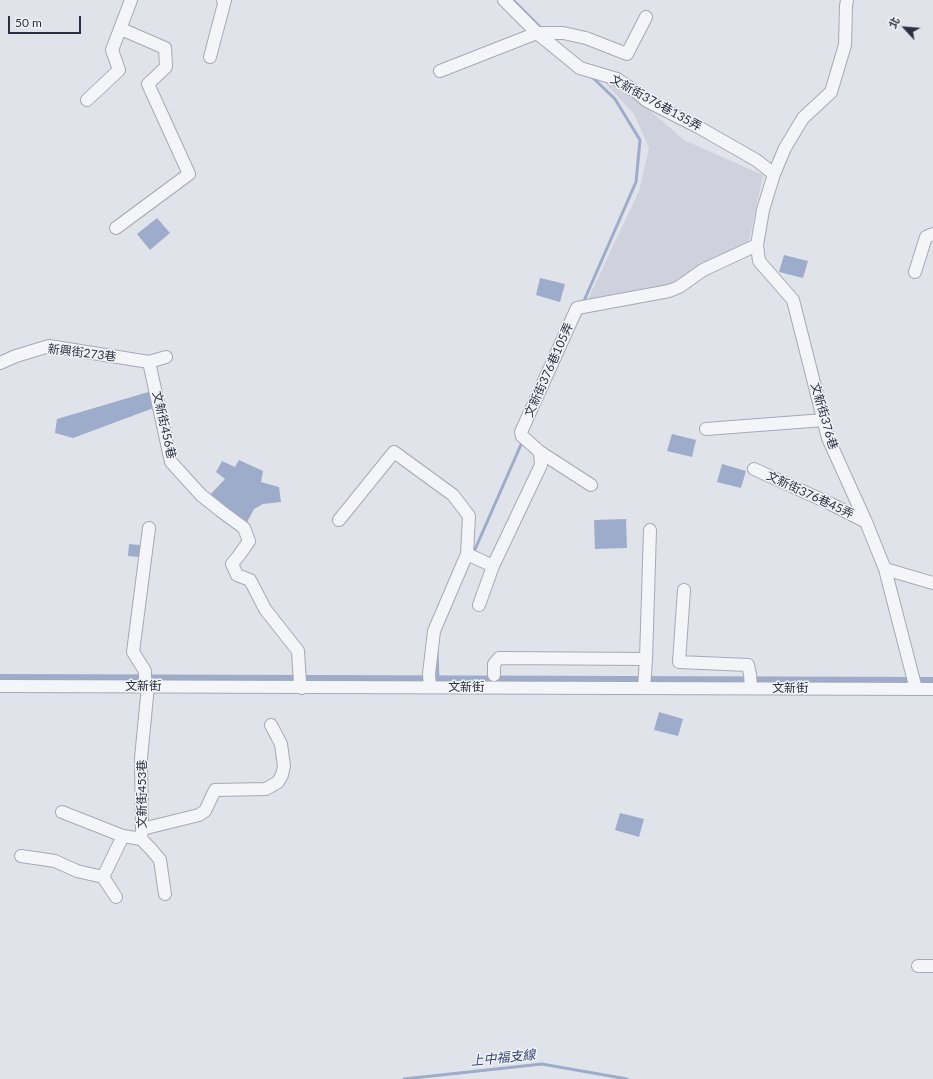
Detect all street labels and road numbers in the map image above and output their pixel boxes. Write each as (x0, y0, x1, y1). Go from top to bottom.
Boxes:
street label: 文新街376巷135弄 (608, 72, 704, 134)
street label: 文新街376巷105弄 (522, 321, 576, 419)
street label: 新興街273巷 (47, 342, 117, 364)
street label: 文新街376巷 (808, 381, 840, 451)
street label: 文新街456巷 (149, 390, 179, 460)
street label: 文新街376巷45弄 (764, 468, 856, 522)
street label: 文新街 (125, 679, 161, 693)
street label: 文新街 (448, 680, 484, 694)
street label: 文新街 (772, 681, 808, 695)
street label: 文新街453巷 (135, 760, 149, 828)

